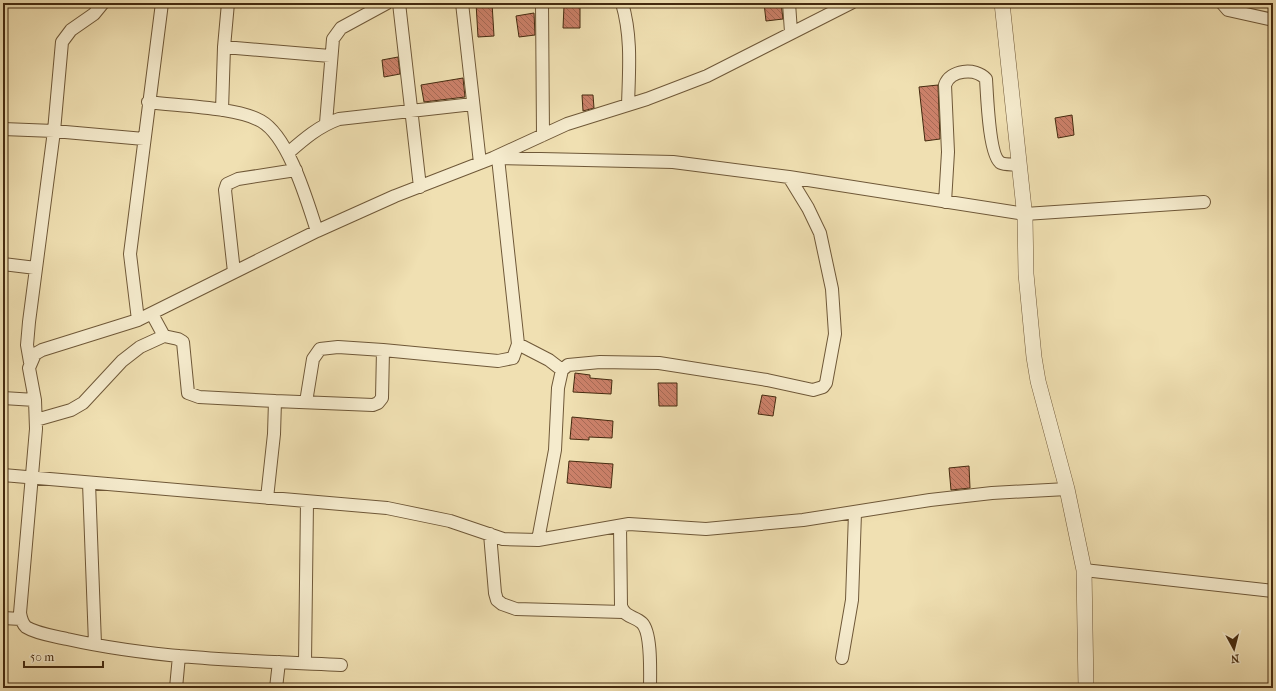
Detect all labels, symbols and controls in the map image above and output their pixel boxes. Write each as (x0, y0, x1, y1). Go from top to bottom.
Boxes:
north arrow (1214, 629, 1254, 669)
scale bar (24, 643, 103, 669)
text: 50 m (30, 650, 54, 664)
text: N (1230, 651, 1240, 665)

